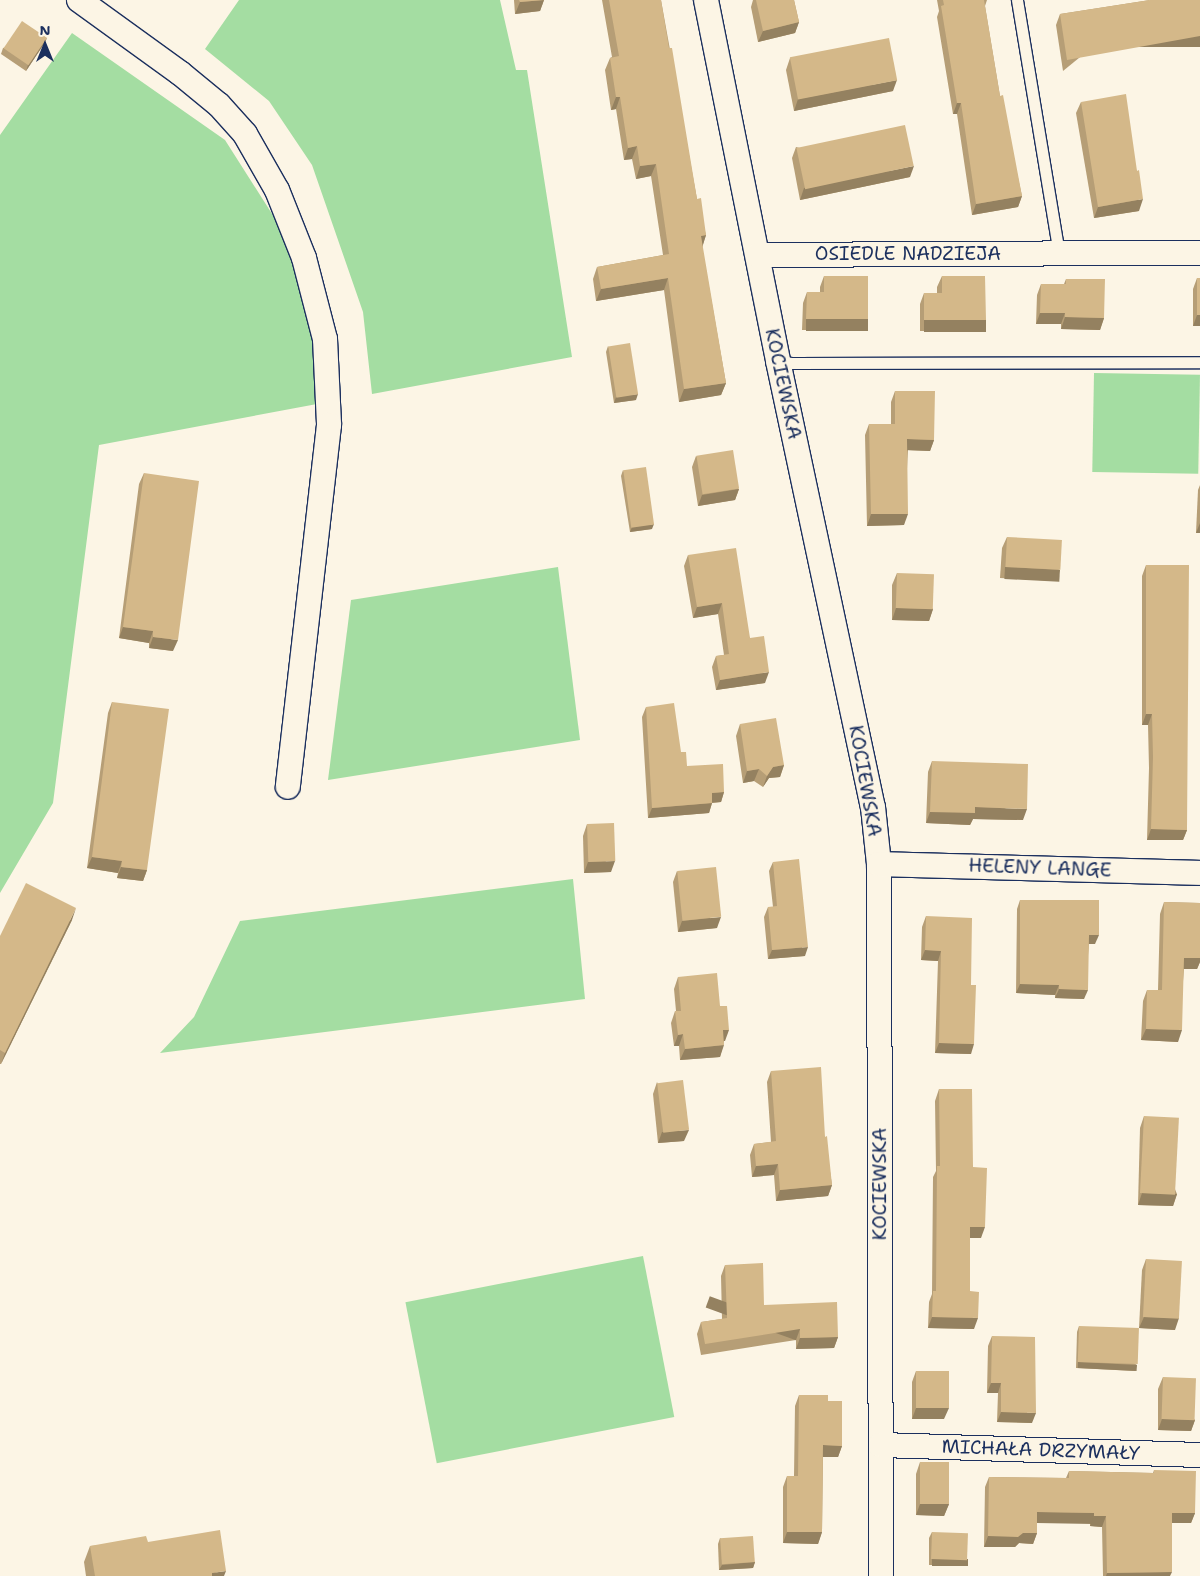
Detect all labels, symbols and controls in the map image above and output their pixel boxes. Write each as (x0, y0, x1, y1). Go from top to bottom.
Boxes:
north arrow (20, 20, 70, 70)
text: N (39, 21, 51, 39)
street label: OSIEDLE NADZIEJA (815, 243, 1001, 265)
street label: KOCIEWSKA (760, 326, 806, 442)
street label: KOCIEWSKA (844, 723, 886, 839)
street label: HELENY LANGE (968, 854, 1112, 882)
street label: KOCIEWSKA (869, 1128, 891, 1240)
street label: MICHAŁA DRZYMAŁY (941, 1435, 1141, 1465)

